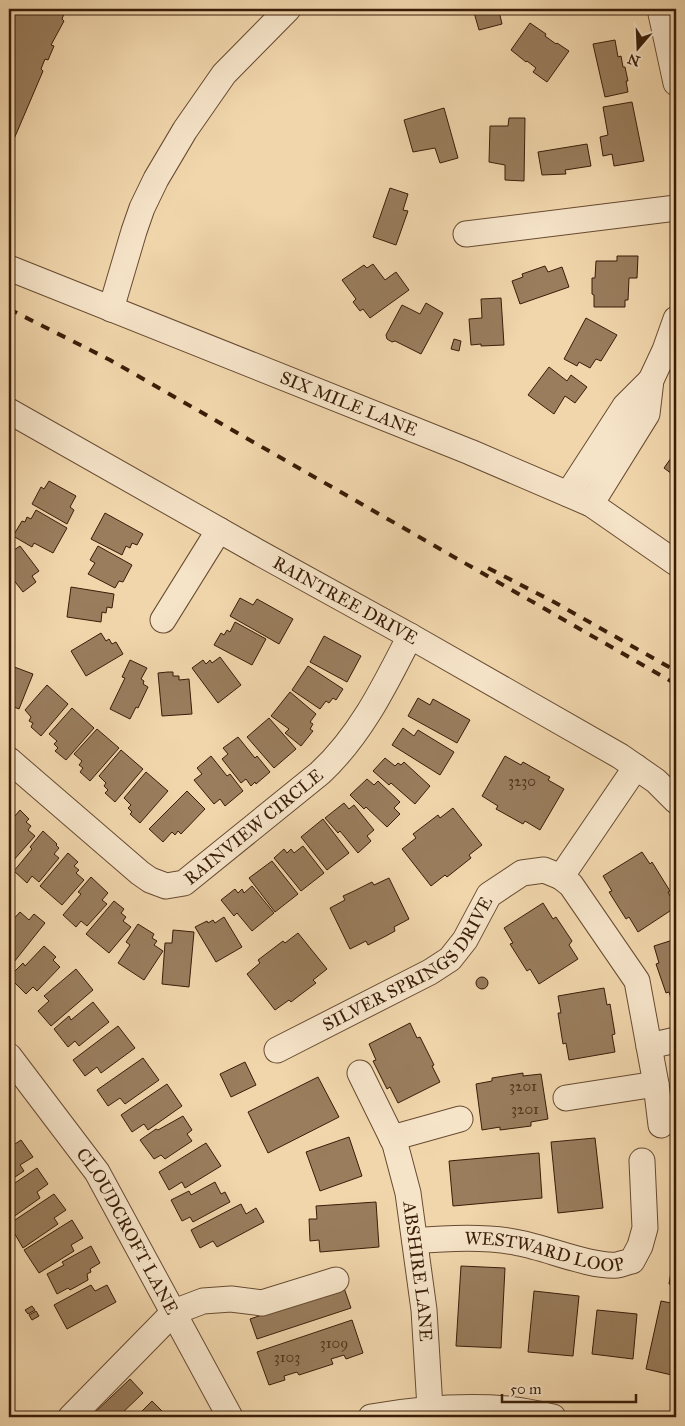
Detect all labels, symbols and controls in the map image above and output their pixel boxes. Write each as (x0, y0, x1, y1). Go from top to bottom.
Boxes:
north arrow (612, 22, 662, 72)
text: N (625, 50, 642, 70)
street label: SIX MILE LANE (277, 366, 421, 441)
street label: RAINTREE DRIVE (269, 551, 422, 649)
street label: RAINVIEW CIRCLE (180, 764, 328, 890)
house number: 3230 (508, 772, 536, 790)
street label: SILVER SPRINGS DRIVE (319, 893, 497, 1036)
house number: 3201 (509, 1077, 537, 1095)
house number: 3201 (511, 1100, 539, 1118)
street label: CLOUDCROFT LANE (72, 1143, 183, 1318)
street label: ABSHIRE LANE (398, 1199, 437, 1342)
street label: WESTWARD LOOP (464, 1227, 627, 1276)
house number: 3109 (320, 1334, 348, 1352)
house number: 3103 (274, 1348, 300, 1366)
scale bar (502, 1371, 636, 1403)
text: 50 m (510, 1380, 542, 1398)

